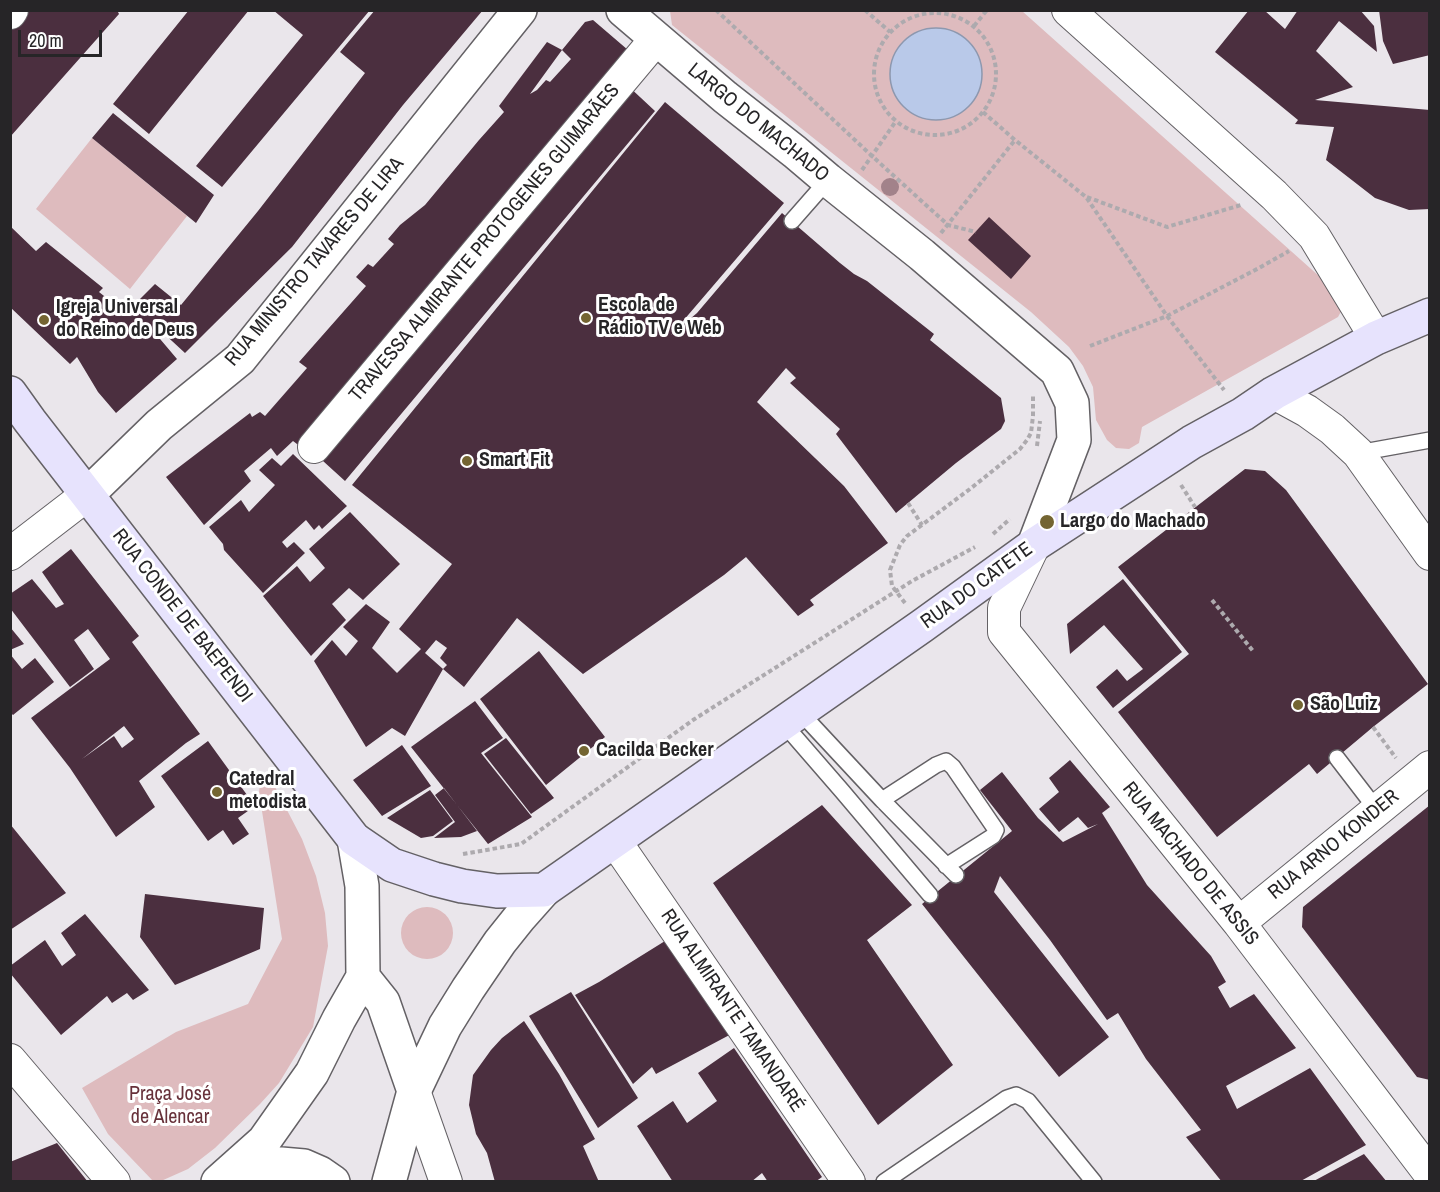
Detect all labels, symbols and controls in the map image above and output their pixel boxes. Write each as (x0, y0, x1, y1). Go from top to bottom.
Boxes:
scale bar (21, 18, 105, 56)
text: 20 m (29, 28, 62, 53)
street label: LARGO DO MACHADO (682, 59, 834, 187)
street label: TRAVESSA ALMIRANTE PROTOGENES GUIMARÃES (345, 79, 625, 407)
street label: RUA MINISTRO TAVARES DE LIRA (221, 153, 409, 371)
place label: Escola de Rádio TV e Web (598, 294, 722, 341)
place label: Igreja Universal do Reino de Deus (56, 296, 195, 343)
marker: Escola de Rádio TV e Web (579, 311, 593, 325)
marker: Igreja Universal do Reino de Deus (37, 313, 51, 327)
place label: Smart Fit (479, 449, 550, 473)
marker: Smart Fit (460, 454, 474, 468)
place label: Largo do Machado (1060, 510, 1206, 534)
marker: Largo do Machado (1038, 513, 1056, 531)
street label: RUA CONDE DE BAEPENDI (107, 525, 257, 707)
street label: RUA DO CATETE (917, 538, 1037, 634)
place label: São Luiz (1310, 693, 1377, 717)
marker: São Luiz (1291, 698, 1305, 712)
place label: Cacilda Becker (596, 739, 714, 763)
marker: Cacilda Becker (577, 744, 591, 758)
place label: Catedral metodista (229, 768, 306, 815)
street label: RUA MACHADO DE ASSIS (1117, 777, 1263, 951)
marker: Catedral metodista (210, 785, 224, 799)
street label: RUA ARNO KONDER (1264, 785, 1404, 905)
street label: RUA ALMIRANTE TAMANDARÉ (655, 905, 809, 1117)
park label: Praça José de Alencar (129, 1083, 211, 1130)

